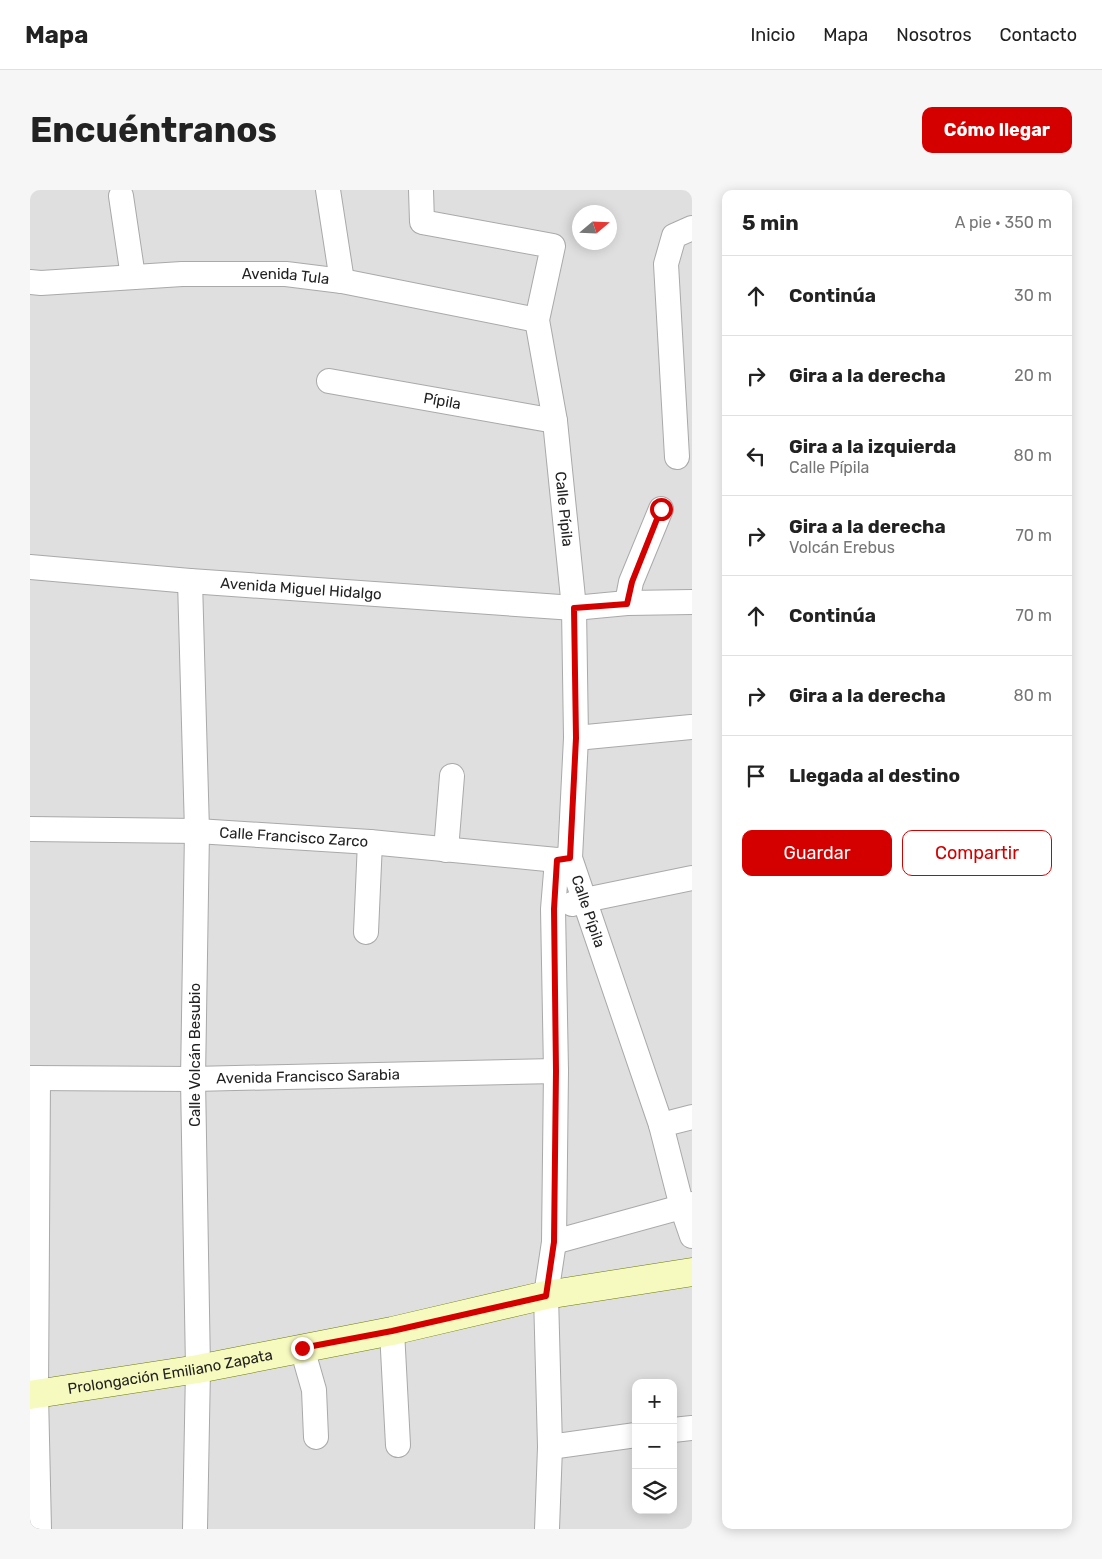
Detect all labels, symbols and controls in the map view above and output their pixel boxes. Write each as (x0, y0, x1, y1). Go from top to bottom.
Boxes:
text: Mapa (25, 21, 88, 49)
text: Inicio (750, 24, 795, 46)
text: Mapa (823, 24, 868, 46)
text: Nosotros (896, 24, 972, 46)
text: Contacto (1000, 24, 1077, 46)
button: Cómo llegar (922, 107, 1072, 153)
text: Encuéntranos (30, 109, 277, 151)
north arrow (572, 205, 617, 250)
text: 5 min (742, 210, 799, 235)
text: A pie · 350 m (955, 213, 1052, 232)
street label: Avenida Tula (242, 265, 330, 288)
icon: ahead (742, 282, 770, 310)
text: Continúa (789, 284, 876, 307)
text: 30 m (1014, 286, 1052, 305)
icon: right (742, 362, 770, 390)
text: Gira a la derecha (789, 364, 946, 387)
text: 20 m (1014, 366, 1052, 385)
street label: Pípila (422, 389, 462, 413)
text: Gira a la izquierda (789, 435, 956, 458)
icon: left (742, 442, 770, 470)
text: 80 m (1014, 446, 1052, 465)
text: Calle Pípila (789, 458, 869, 477)
street label: Calle Pípila (551, 471, 577, 548)
route start (650, 498, 673, 521)
text: Gira a la derecha (789, 515, 946, 538)
icon: right (742, 522, 770, 550)
text: 70 m (1015, 526, 1052, 545)
text: Volcán Erebus (789, 538, 895, 557)
street label: Avenida Miguel Hidalgo (220, 574, 382, 603)
icon: ahead (742, 602, 770, 630)
text: Continúa (789, 604, 876, 627)
text: 70 m (1015, 606, 1052, 625)
icon: right (742, 682, 770, 710)
text: Gira a la derecha (789, 684, 946, 707)
text: 80 m (1014, 686, 1052, 705)
icon: arrive (742, 762, 770, 790)
text: Llegada al destino (789, 764, 960, 787)
street label: Calle Francisco Zarco (219, 823, 369, 851)
button: Guardar (742, 830, 892, 876)
button: Compartir (902, 830, 1052, 876)
street label: Calle Pípila (567, 873, 609, 950)
street label: Calle Volcán Besubio (186, 983, 204, 1127)
street label: Avenida Francisco Sarabia (216, 1065, 400, 1087)
route end (291, 1337, 314, 1360)
street label: Prolongación Emiliano Zapata (66, 1346, 274, 1398)
map controls (632, 1379, 677, 1514)
button: + (632, 1379, 677, 1424)
button: − (632, 1424, 677, 1469)
button: layers (632, 1469, 677, 1514)

